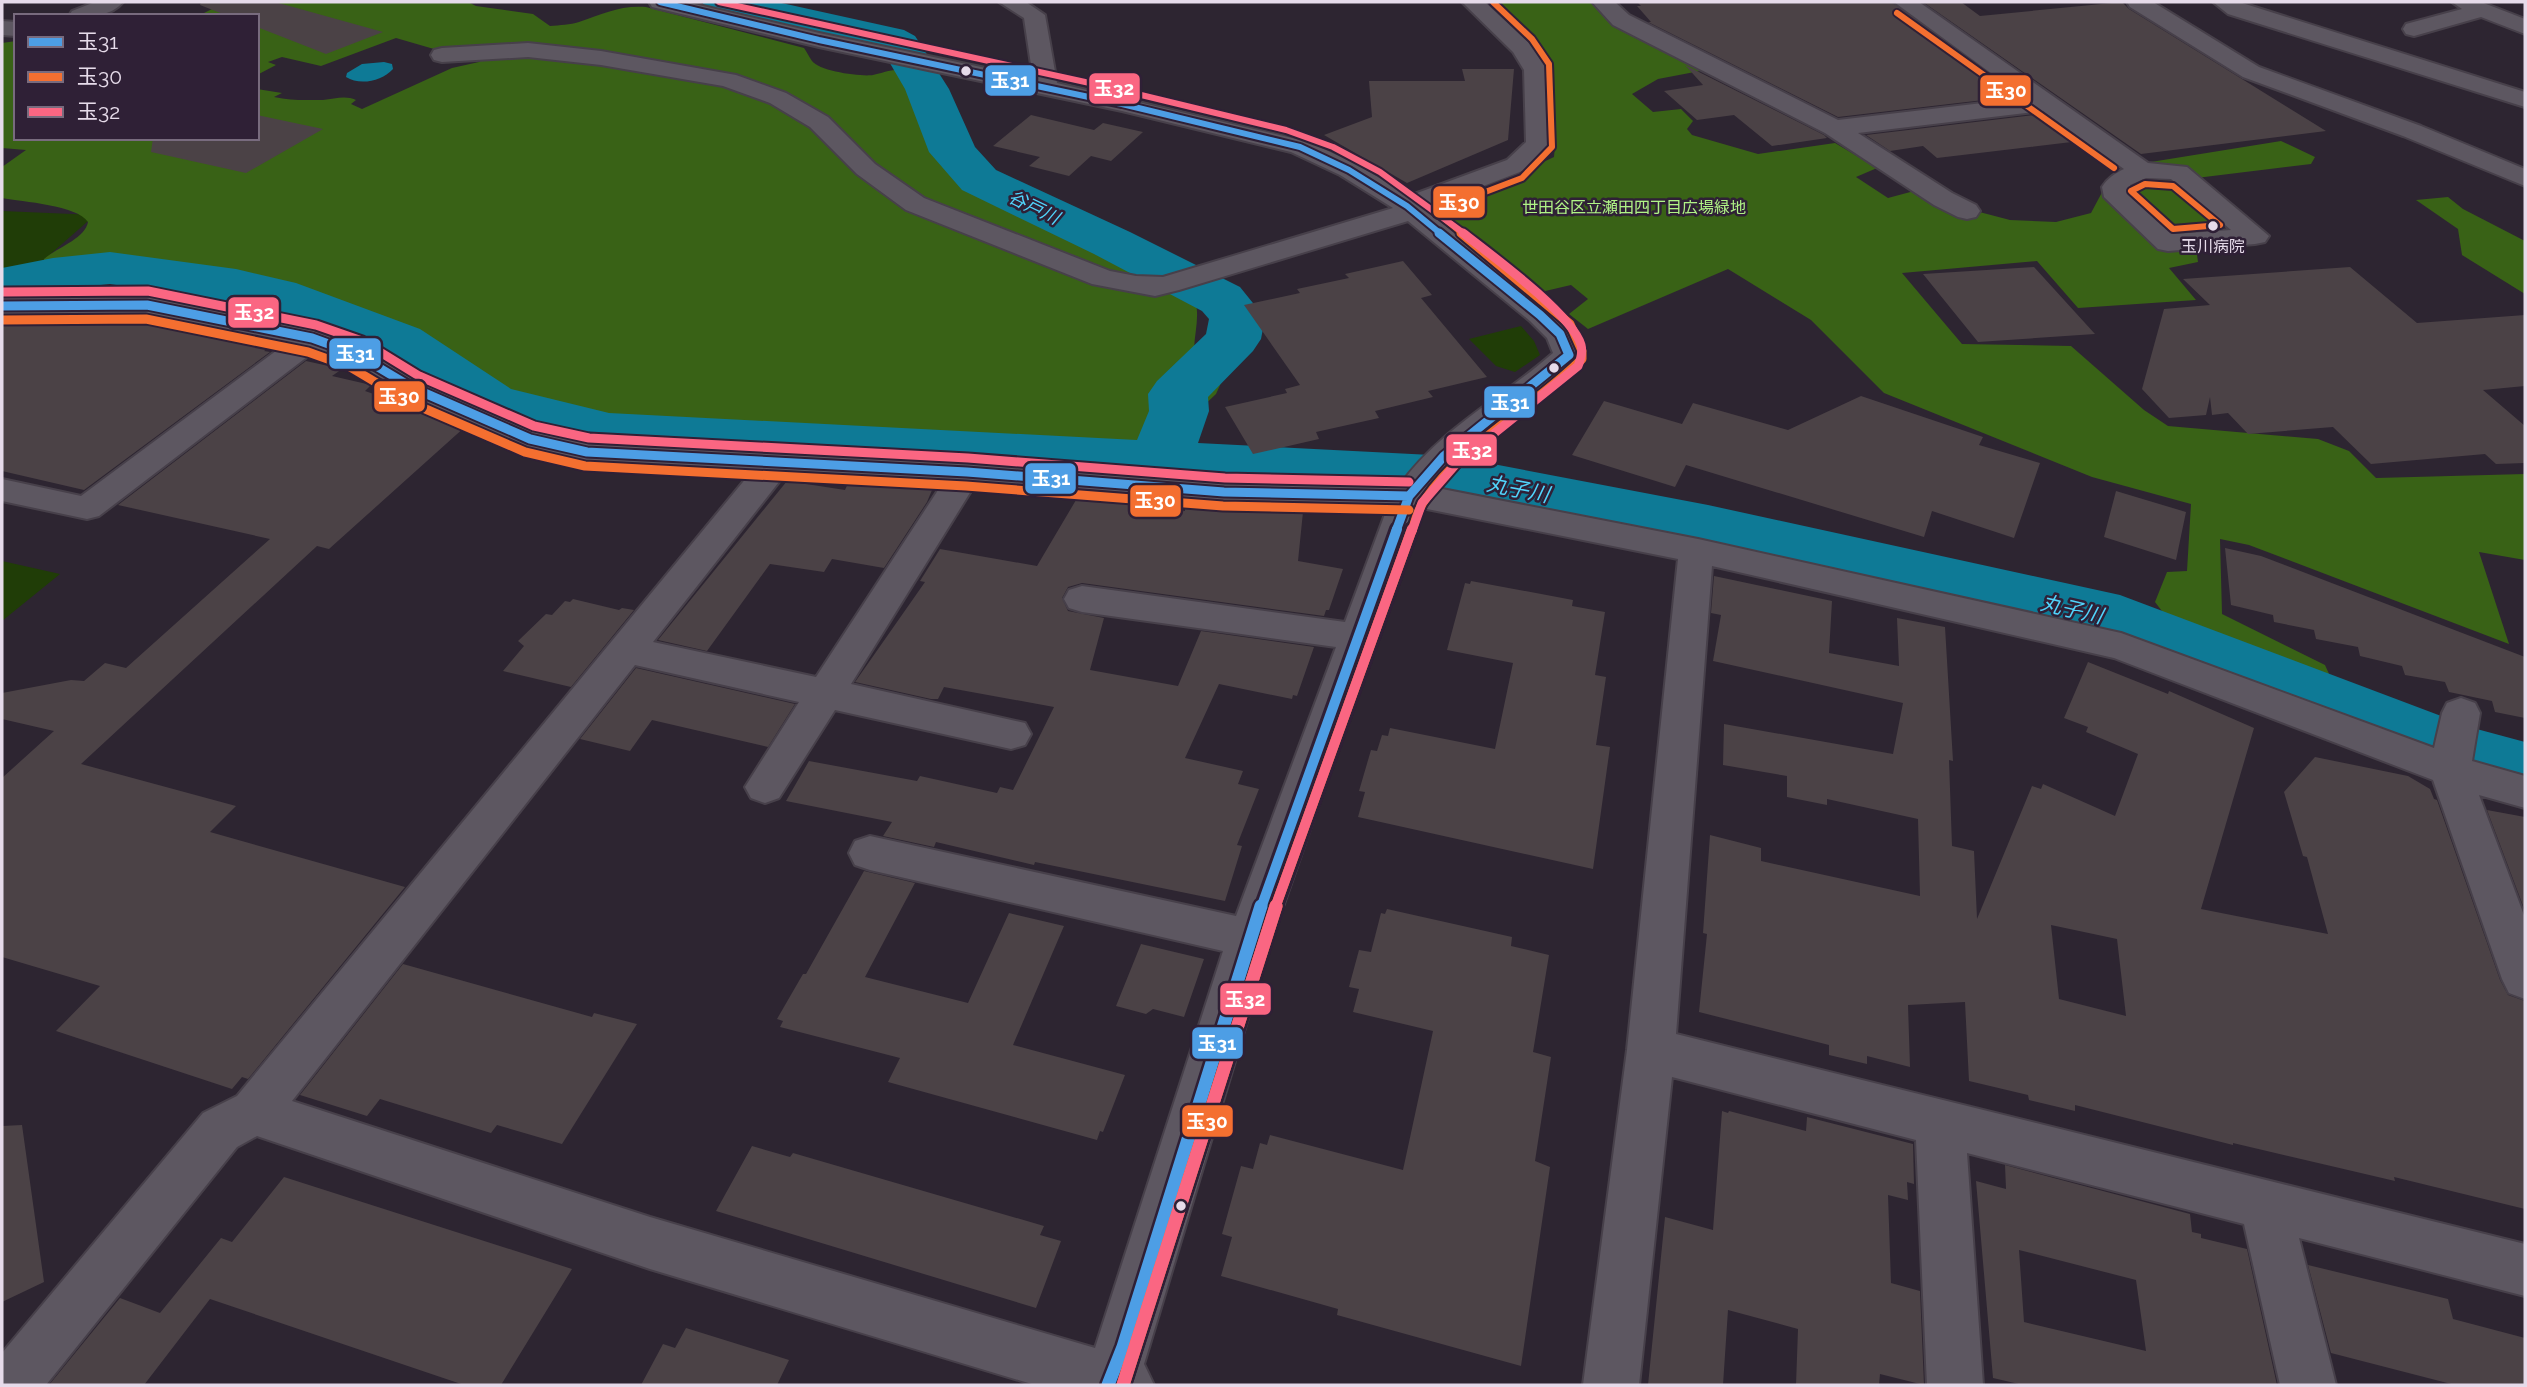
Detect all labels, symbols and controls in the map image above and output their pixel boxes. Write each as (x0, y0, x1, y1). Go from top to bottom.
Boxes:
legend (14, 14, 259, 140)
text: 玉31 (77, 29, 118, 54)
text: 玉30 (77, 64, 122, 89)
unlabelled marker (959, 64, 973, 78)
line badge: 玉31 (984, 64, 1037, 97)
text: 玉31 (991, 69, 1030, 91)
line badge: 玉32 (1088, 72, 1141, 105)
line badge: 玉30 (1979, 74, 2032, 107)
text: 玉32 (1094, 77, 1134, 99)
text: 玉30 (1985, 79, 2027, 101)
text: 玉32 (77, 99, 120, 124)
line badge: 玉30 (1432, 185, 1486, 219)
water label: 谷戸川 (1005, 186, 1065, 229)
text: 玉30 (1438, 191, 1480, 213)
park label: 世田谷区立瀬田四丁目広場緑地 (1522, 198, 1746, 217)
marker: 玉川病院 (2206, 219, 2220, 233)
place label: 玉川病院 (2181, 237, 2245, 256)
line badge: 玉32 (227, 296, 280, 329)
text: 玉32 (234, 301, 274, 323)
line badge: 玉31 (328, 337, 382, 370)
text: 玉31 (336, 342, 375, 364)
unlabelled marker (1547, 361, 1561, 375)
line badge: 玉30 (373, 380, 426, 413)
text: 玉30 (378, 385, 420, 407)
line badge: 玉31 (1483, 385, 1536, 419)
text: 玉31 (1491, 391, 1530, 413)
line badge: 玉32 (1445, 433, 1498, 467)
text: 玉32 (1452, 439, 1492, 461)
line badge: 玉31 (1024, 462, 1077, 495)
text: 玉31 (1032, 467, 1071, 489)
water label: 丸子川 (1485, 471, 1553, 508)
line badge: 玉30 (1129, 484, 1182, 518)
text: 玉30 (1134, 489, 1176, 511)
water label: 丸子川 (2038, 590, 2107, 629)
line badge: 玉32 (1219, 982, 1272, 1016)
text: 玉32 (1225, 988, 1265, 1010)
line badge: 玉31 (1191, 1026, 1244, 1060)
text: 玉31 (1198, 1032, 1237, 1054)
line badge: 玉30 (1181, 1104, 1234, 1138)
text: 玉30 (1186, 1110, 1228, 1132)
unlabelled marker (1174, 1199, 1188, 1213)

